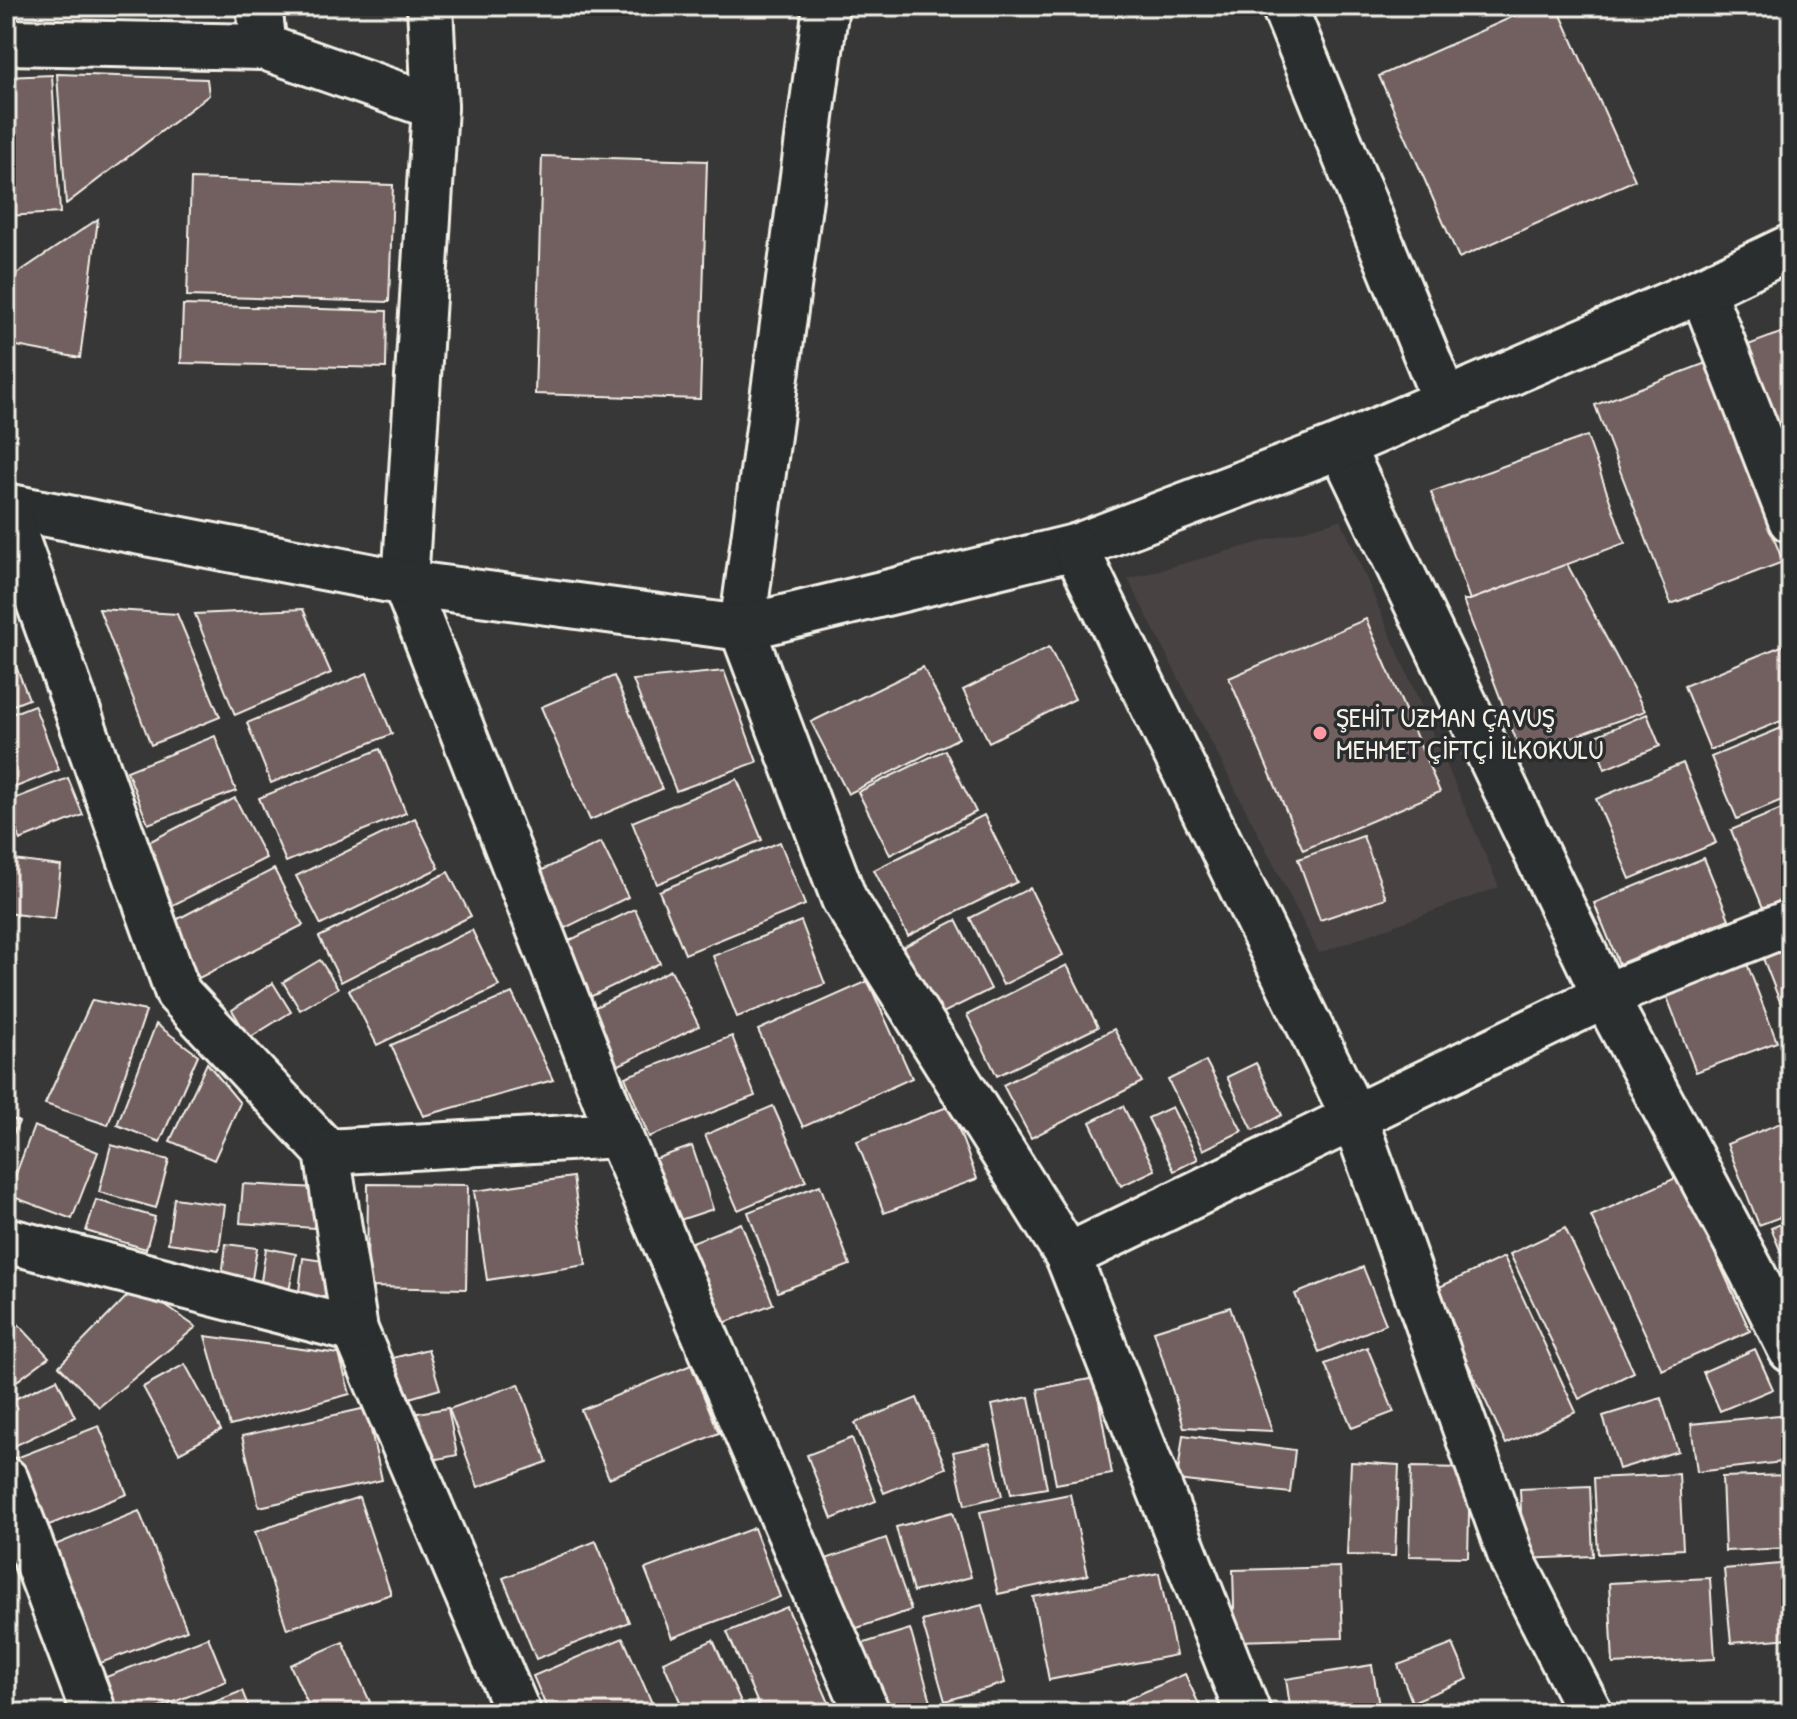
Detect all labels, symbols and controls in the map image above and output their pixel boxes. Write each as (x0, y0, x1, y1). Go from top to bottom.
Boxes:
place label: ŞEHİT UZMAN ÇAVUŞ MEHMET ÇİFTÇİ İLKOKULU (1336, 698, 1604, 768)
marker: ŞEHİT UZMAN ÇAVUŞ MEHMET ÇİFTÇİ İLKOKULU (1311, 724, 1329, 742)

